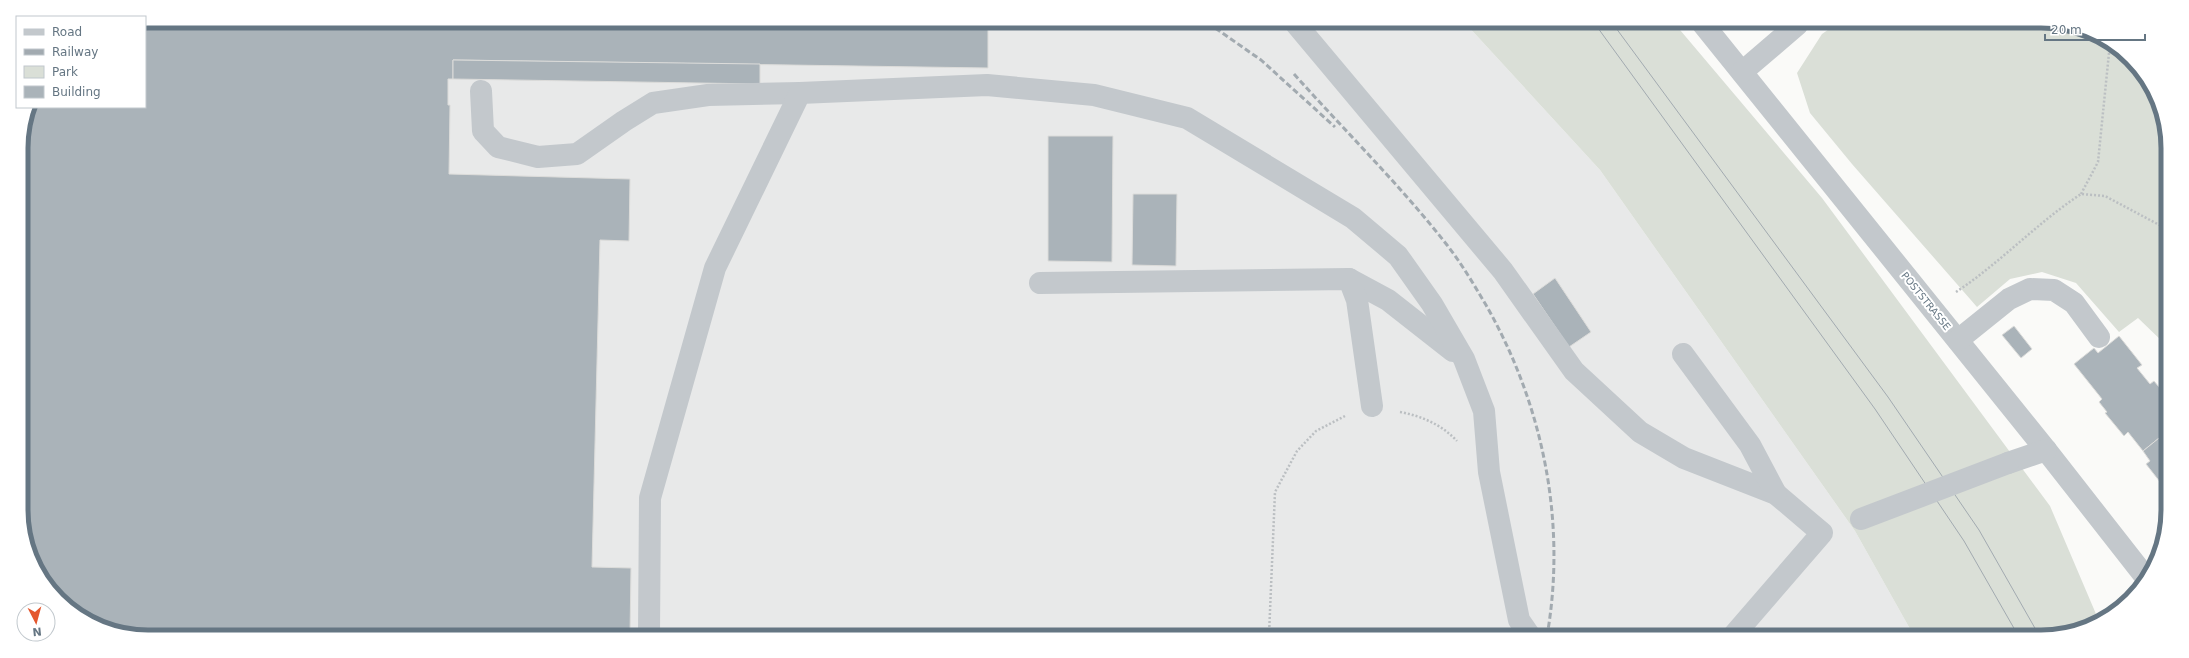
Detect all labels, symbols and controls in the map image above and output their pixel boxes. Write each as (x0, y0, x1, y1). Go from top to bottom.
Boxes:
legend (16, 16, 146, 108)
scale bar (2045, 16, 2145, 42)
text: 20 m (2051, 23, 2082, 37)
text: Road (52, 25, 82, 39)
text: Railway (52, 45, 98, 59)
text: Park (52, 65, 78, 79)
text: Building (52, 85, 101, 99)
street label: POSTSTRASSE (1899, 270, 1953, 332)
north arrow (16, 602, 56, 642)
text: N (32, 625, 42, 638)

